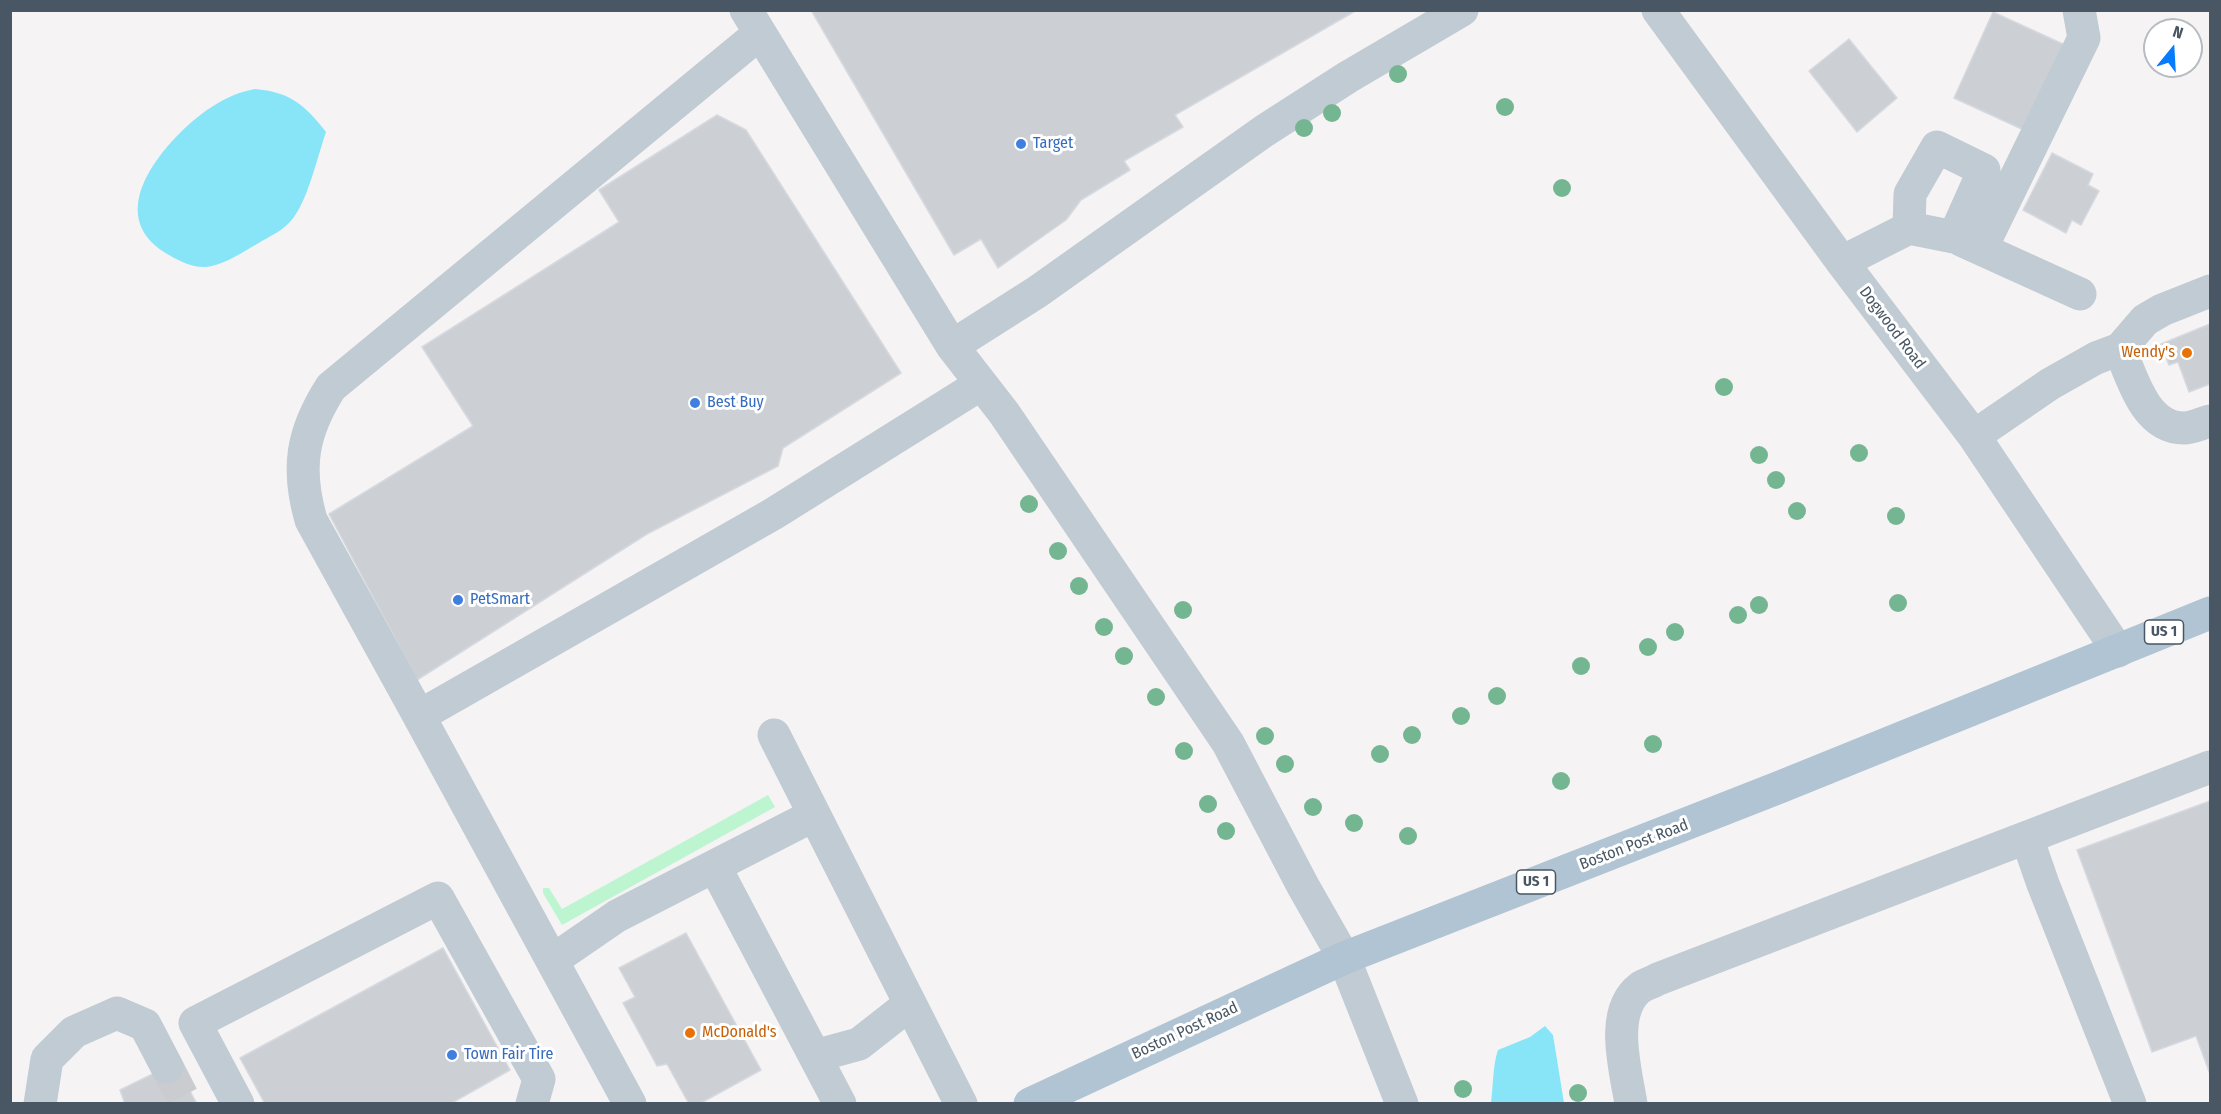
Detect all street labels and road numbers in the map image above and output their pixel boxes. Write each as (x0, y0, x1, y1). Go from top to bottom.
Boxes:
street label: Dogwood Road (1855, 283, 1929, 373)
road number: US 1 (2144, 620, 2184, 644)
street label: Boston Post Road (1577, 815, 1691, 875)
road number: US 1 (1516, 870, 1556, 894)
street label: Boston Post Road (1129, 998, 1241, 1064)

